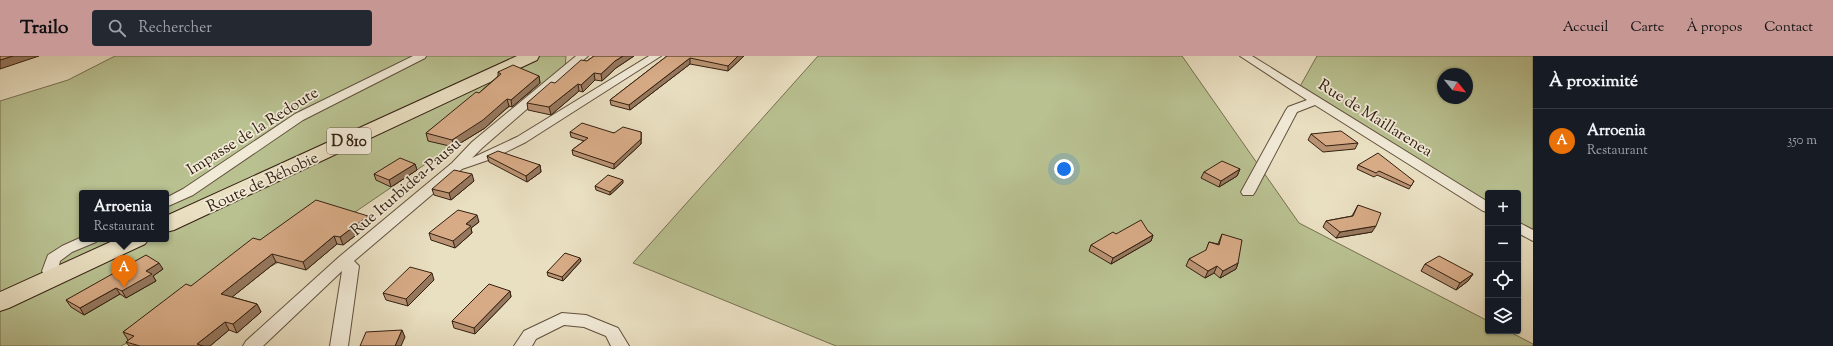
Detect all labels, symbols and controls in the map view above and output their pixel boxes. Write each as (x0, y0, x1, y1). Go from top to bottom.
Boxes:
search box (92, 10, 372, 46)
text: Trailo (20, 15, 68, 42)
icon: search (106, 17, 128, 39)
text: Rechercher (138, 18, 212, 39)
text: Accueil (1563, 18, 1608, 38)
text: Carte (1630, 18, 1664, 38)
text: À propos (1686, 18, 1742, 38)
text: Contact (1764, 18, 1813, 38)
north arrow (1437, 68, 1473, 104)
text: À proximité (1549, 70, 1638, 94)
street label: Rue de Maillarenea (1313, 75, 1437, 164)
street label: Impasse de la Redoute (183, 82, 324, 182)
text: Arroenia (1587, 121, 1645, 142)
road number: D 810 (327, 128, 371, 154)
text: A (1557, 132, 1567, 150)
text: 350 m (1787, 132, 1817, 150)
street label: Rue Iturbidea-Pausu (346, 133, 467, 242)
text: Restaurant (1587, 142, 1648, 160)
street label: Route de Béhobie (203, 147, 323, 219)
your location (1054, 159, 1074, 179)
popup (79, 190, 169, 242)
map controls (1485, 190, 1521, 334)
button: + (1485, 190, 1521, 226)
text: Arroenia (94, 197, 152, 218)
text: Restaurant (94, 218, 154, 236)
button: − (1485, 226, 1521, 262)
pin: A (111, 255, 137, 288)
button: locate (1485, 262, 1521, 298)
button: layers (1485, 298, 1521, 334)

